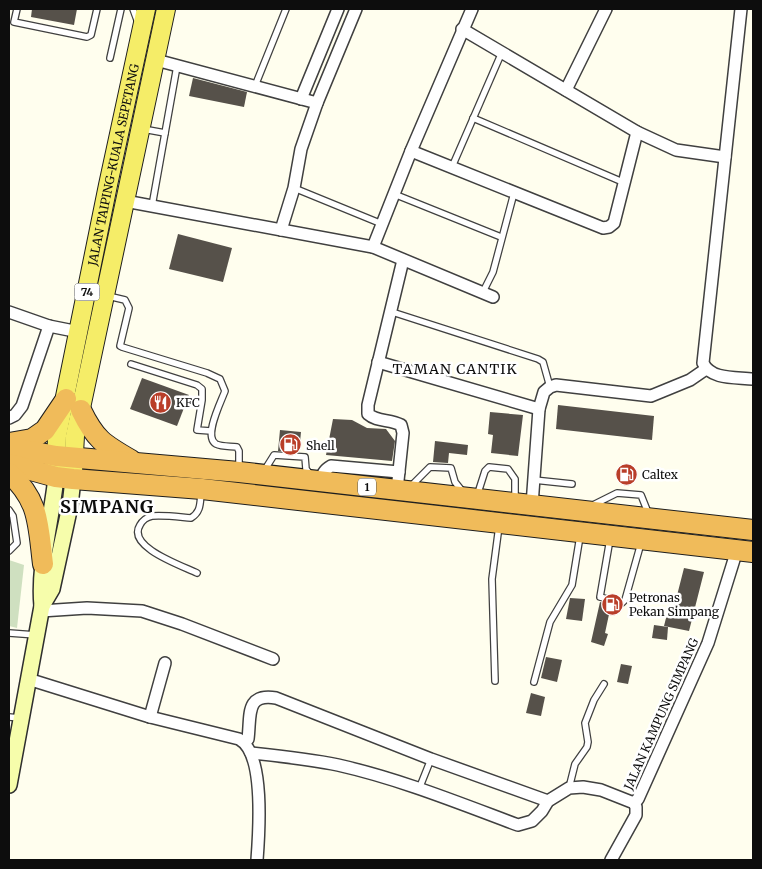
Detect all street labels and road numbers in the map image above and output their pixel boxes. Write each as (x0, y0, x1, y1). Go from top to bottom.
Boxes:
street label: JALAN TAIPING-KUALA SEPETANG (84, 62, 142, 268)
road number: 74 (74, 284, 100, 300)
road number: 1 (358, 478, 376, 496)
street label: JALAN KAMPUNG SIMPANG (620, 635, 701, 793)

